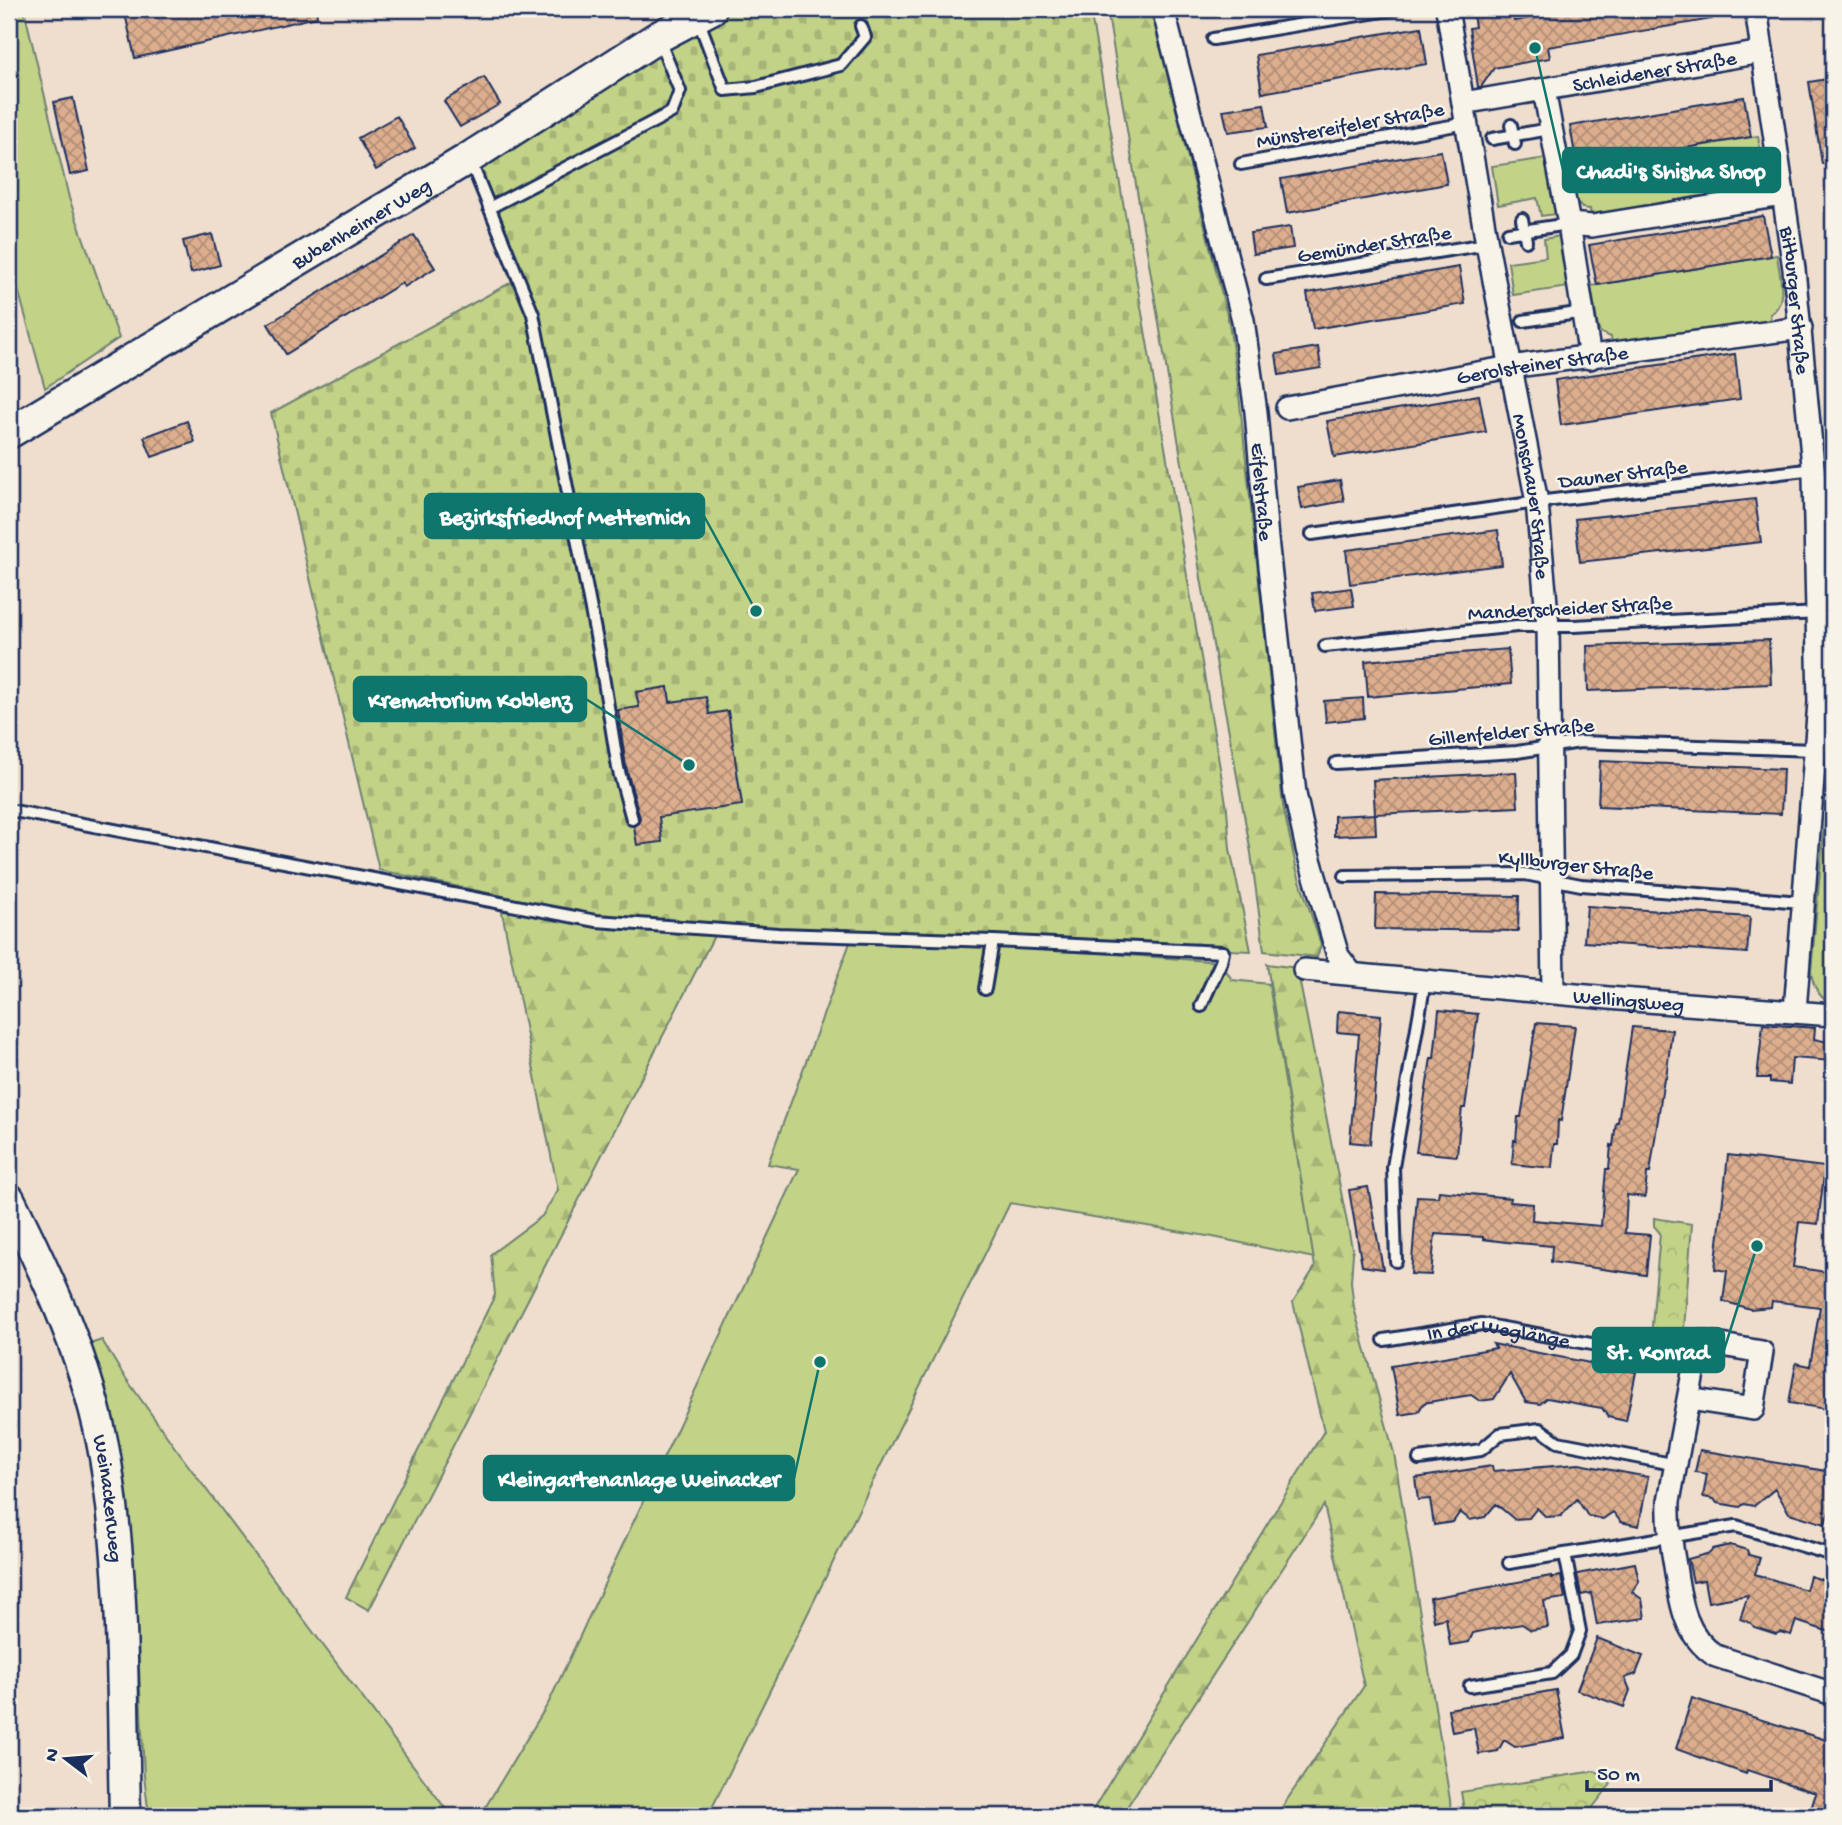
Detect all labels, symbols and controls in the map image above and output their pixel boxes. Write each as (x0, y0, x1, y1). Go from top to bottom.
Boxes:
street label: Schleidener Straße (1571, 47, 1740, 100)
street label: Münstereifeler Straße (1255, 98, 1448, 156)
callout: Chadi's Shisha Shop (1563, 148, 1780, 192)
text: Chadi's Shisha Shop (1576, 160, 1766, 187)
street label: Bubenheimer Weg (288, 174, 437, 277)
street label: Gemünder Straße (1296, 222, 1454, 271)
street label: Bitburger Straße (1772, 224, 1813, 377)
street label: Gerolsteiner Straße (1455, 342, 1631, 393)
street label: Monschauer Straße (1504, 412, 1553, 582)
street label: Eifelstraße (1243, 442, 1276, 543)
street label: Dauner Straße (1556, 456, 1690, 497)
callout: Bezirksfriedhof Metternich (425, 494, 704, 538)
text: Bezirksfriedhof Metternich (439, 506, 691, 533)
street label: Manderscheider Straße (1467, 593, 1674, 628)
callout: Krematorium Koblenz (354, 677, 586, 721)
text: Krematorium Koblenz (367, 689, 574, 716)
street label: Gillenfelder Straße (1427, 715, 1596, 754)
street label: Kyllburger Straße (1497, 847, 1656, 888)
street label: Wellingsweg (1572, 986, 1685, 1020)
street label: In der Weglänge (1425, 1315, 1573, 1356)
callout: St. Konrad (1593, 1328, 1724, 1372)
text: St. Konrad (1607, 1341, 1712, 1368)
street label: Weinackerweg (85, 1433, 126, 1564)
callout: Kleingartenanlage Weinacker (484, 1456, 794, 1500)
text: Kleingartenanlage Weinacker (497, 1468, 783, 1495)
north arrow (32, 1724, 102, 1794)
text: N (40, 1746, 66, 1764)
scale bar (1587, 1748, 1770, 1792)
text: 50 m (1597, 1764, 1640, 1789)

